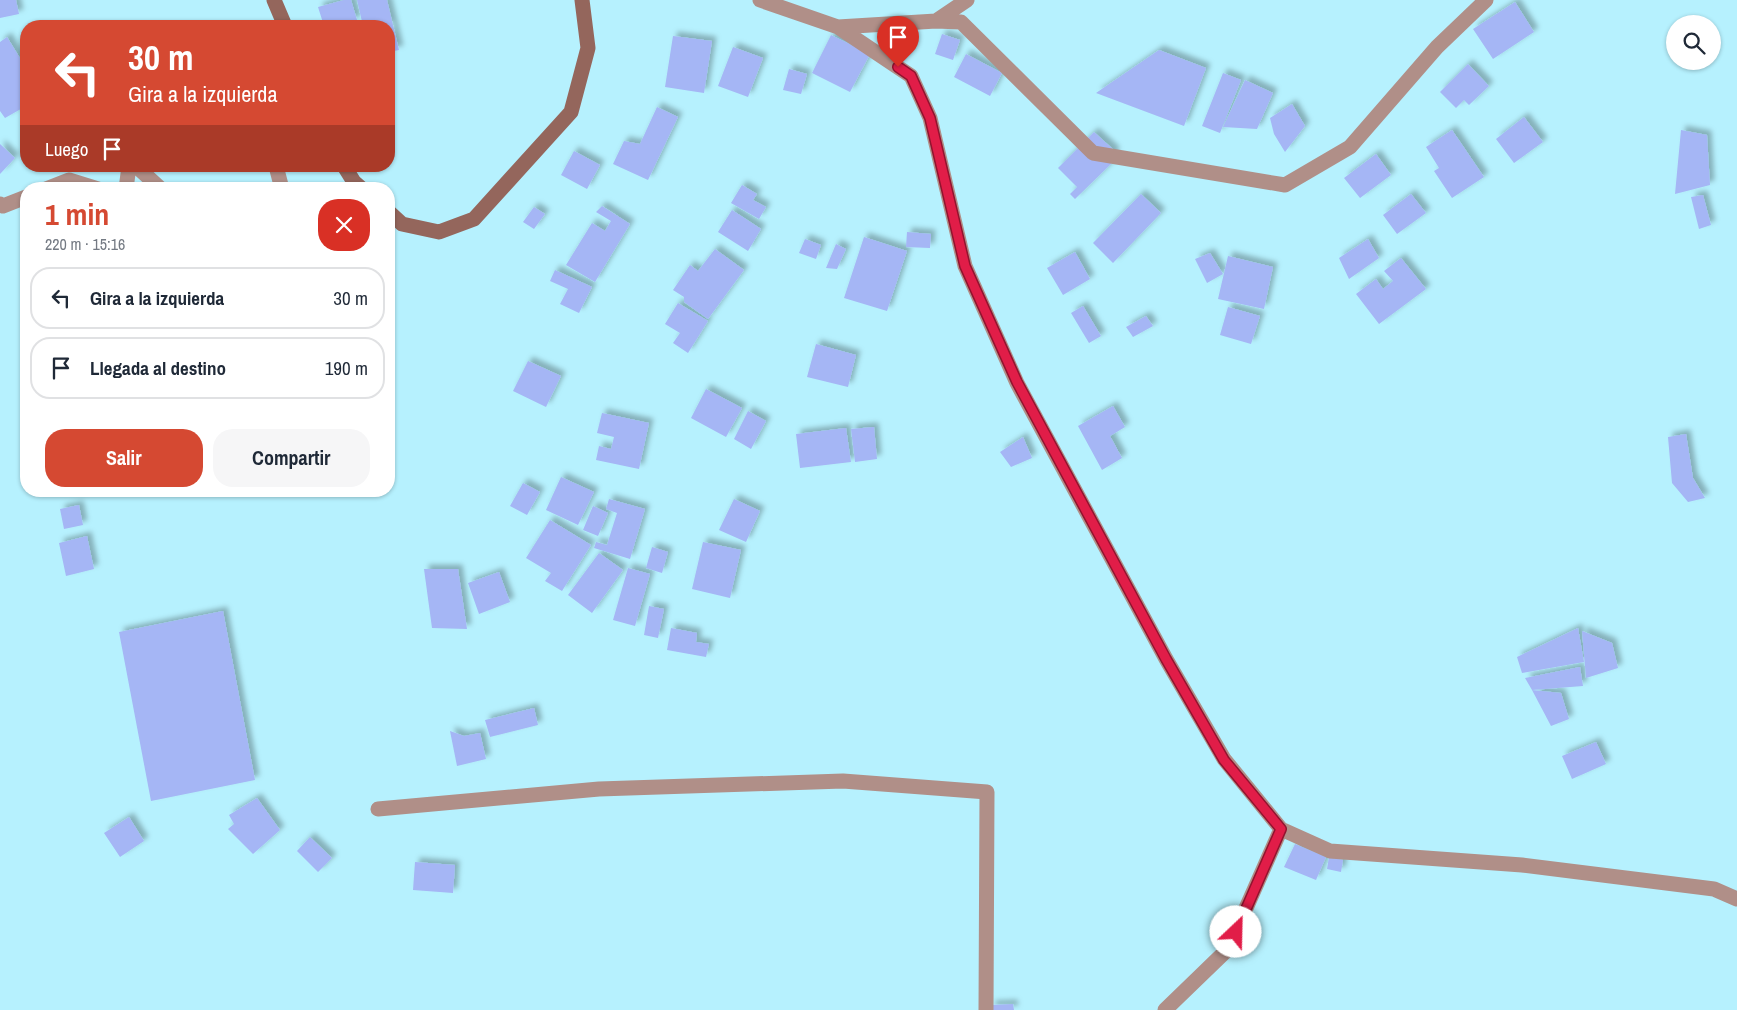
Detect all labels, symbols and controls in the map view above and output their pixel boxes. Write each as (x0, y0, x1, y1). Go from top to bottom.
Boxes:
map controls (1666, 15, 1721, 70)
button: search (1666, 15, 1721, 70)
pin (877, 16, 919, 67)
icon: arrive (884, 23, 912, 51)
text: 30 m (128, 34, 193, 81)
icon: left (45, 40, 110, 105)
text: Gira a la izquierda (128, 79, 277, 109)
icon: arrive (98, 135, 126, 163)
text: Luego (45, 136, 88, 162)
text: 1 min (45, 194, 109, 234)
button: close (318, 199, 370, 251)
text: 220 m · 15:16 (45, 233, 125, 255)
icon: left (47, 284, 75, 312)
text: Gira a la izquierda (90, 285, 224, 311)
text: 30 m (333, 285, 368, 311)
icon: arrive (47, 354, 75, 382)
text: Llegada al destino (90, 355, 226, 381)
text: 190 m (325, 355, 368, 381)
button: Salir (45, 429, 203, 487)
button: Compartir (213, 429, 370, 487)
position arrow (1209, 905, 1261, 957)

